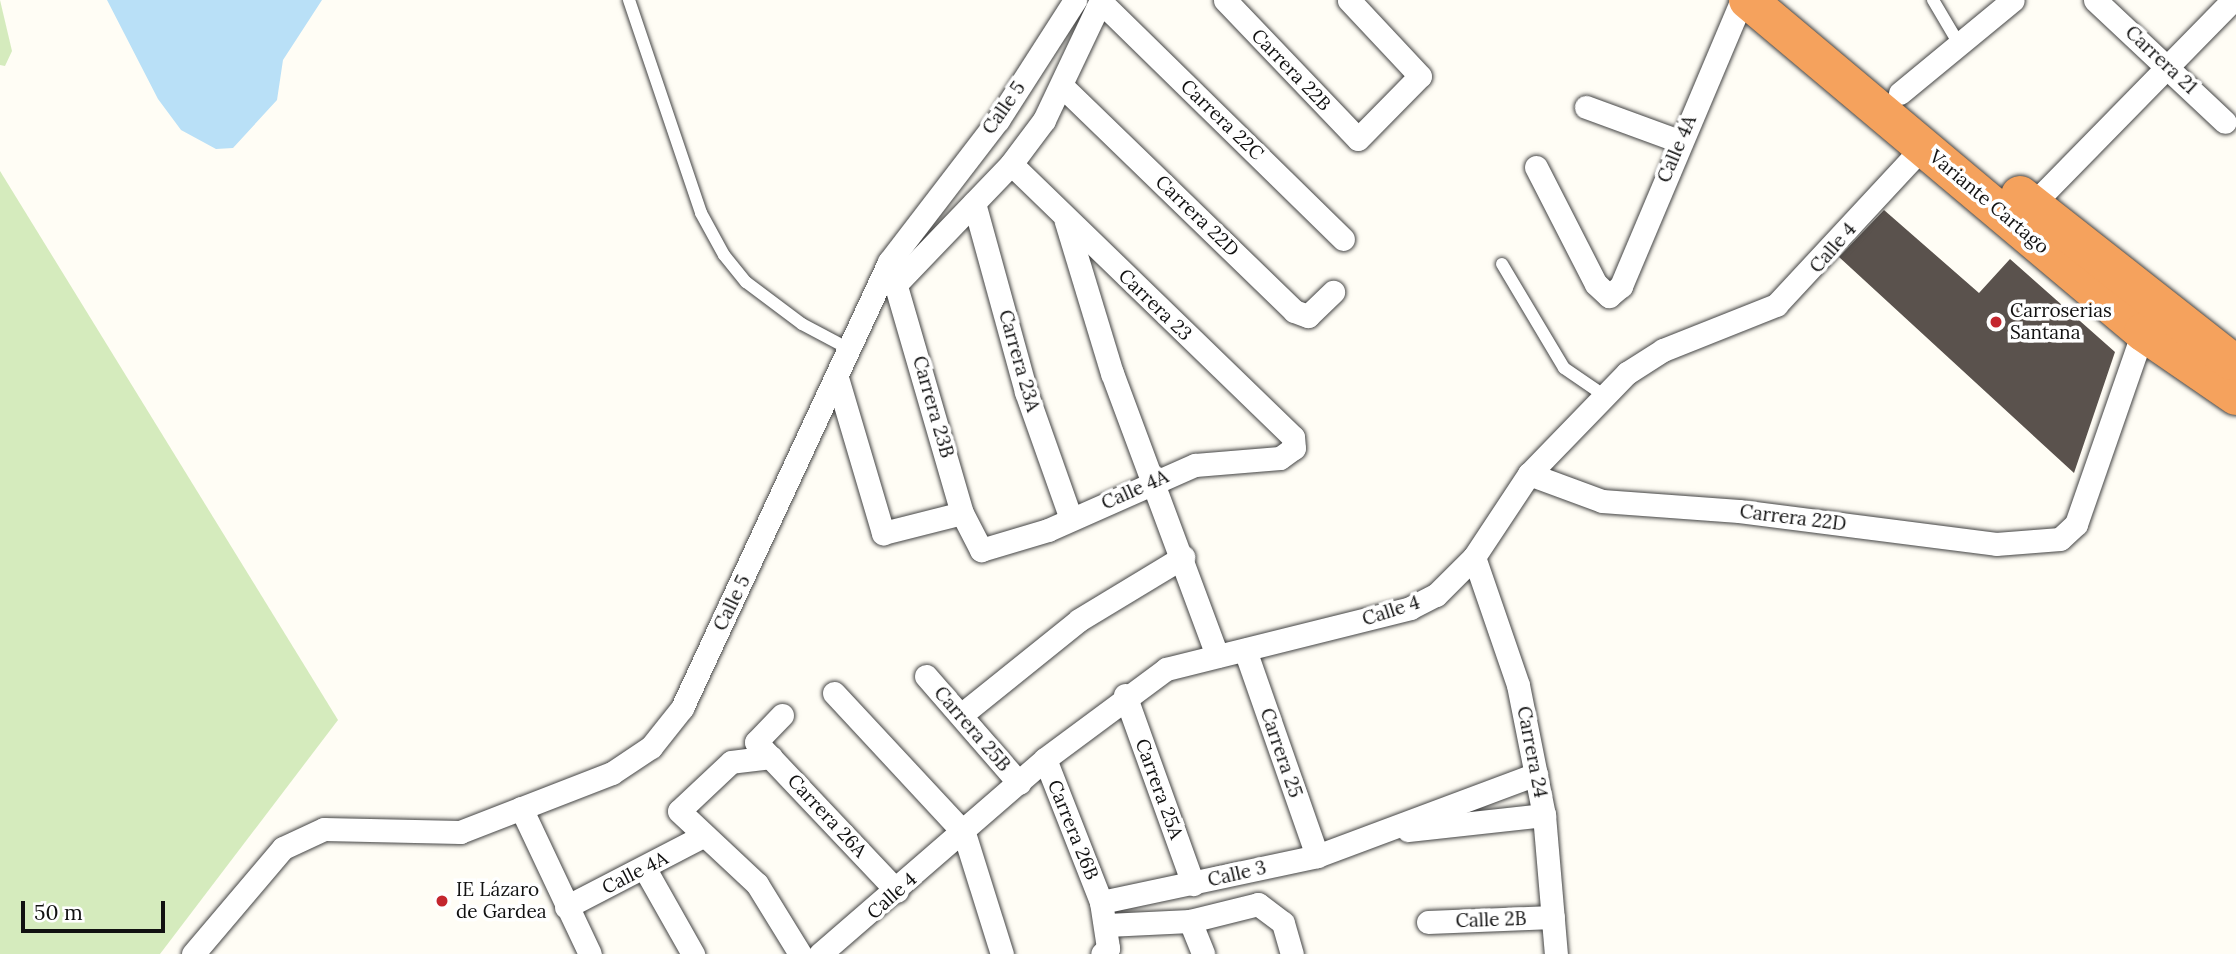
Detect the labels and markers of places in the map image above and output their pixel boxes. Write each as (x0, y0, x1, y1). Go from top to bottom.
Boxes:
place label: Carroserias Santana (2010, 300, 2112, 344)
marker: Carroserias Santana (1988, 314, 2004, 330)
place label: IE Lázaro de Gardea (456, 879, 546, 923)
marker: IE Lázaro de Gardea (434, 893, 450, 909)

